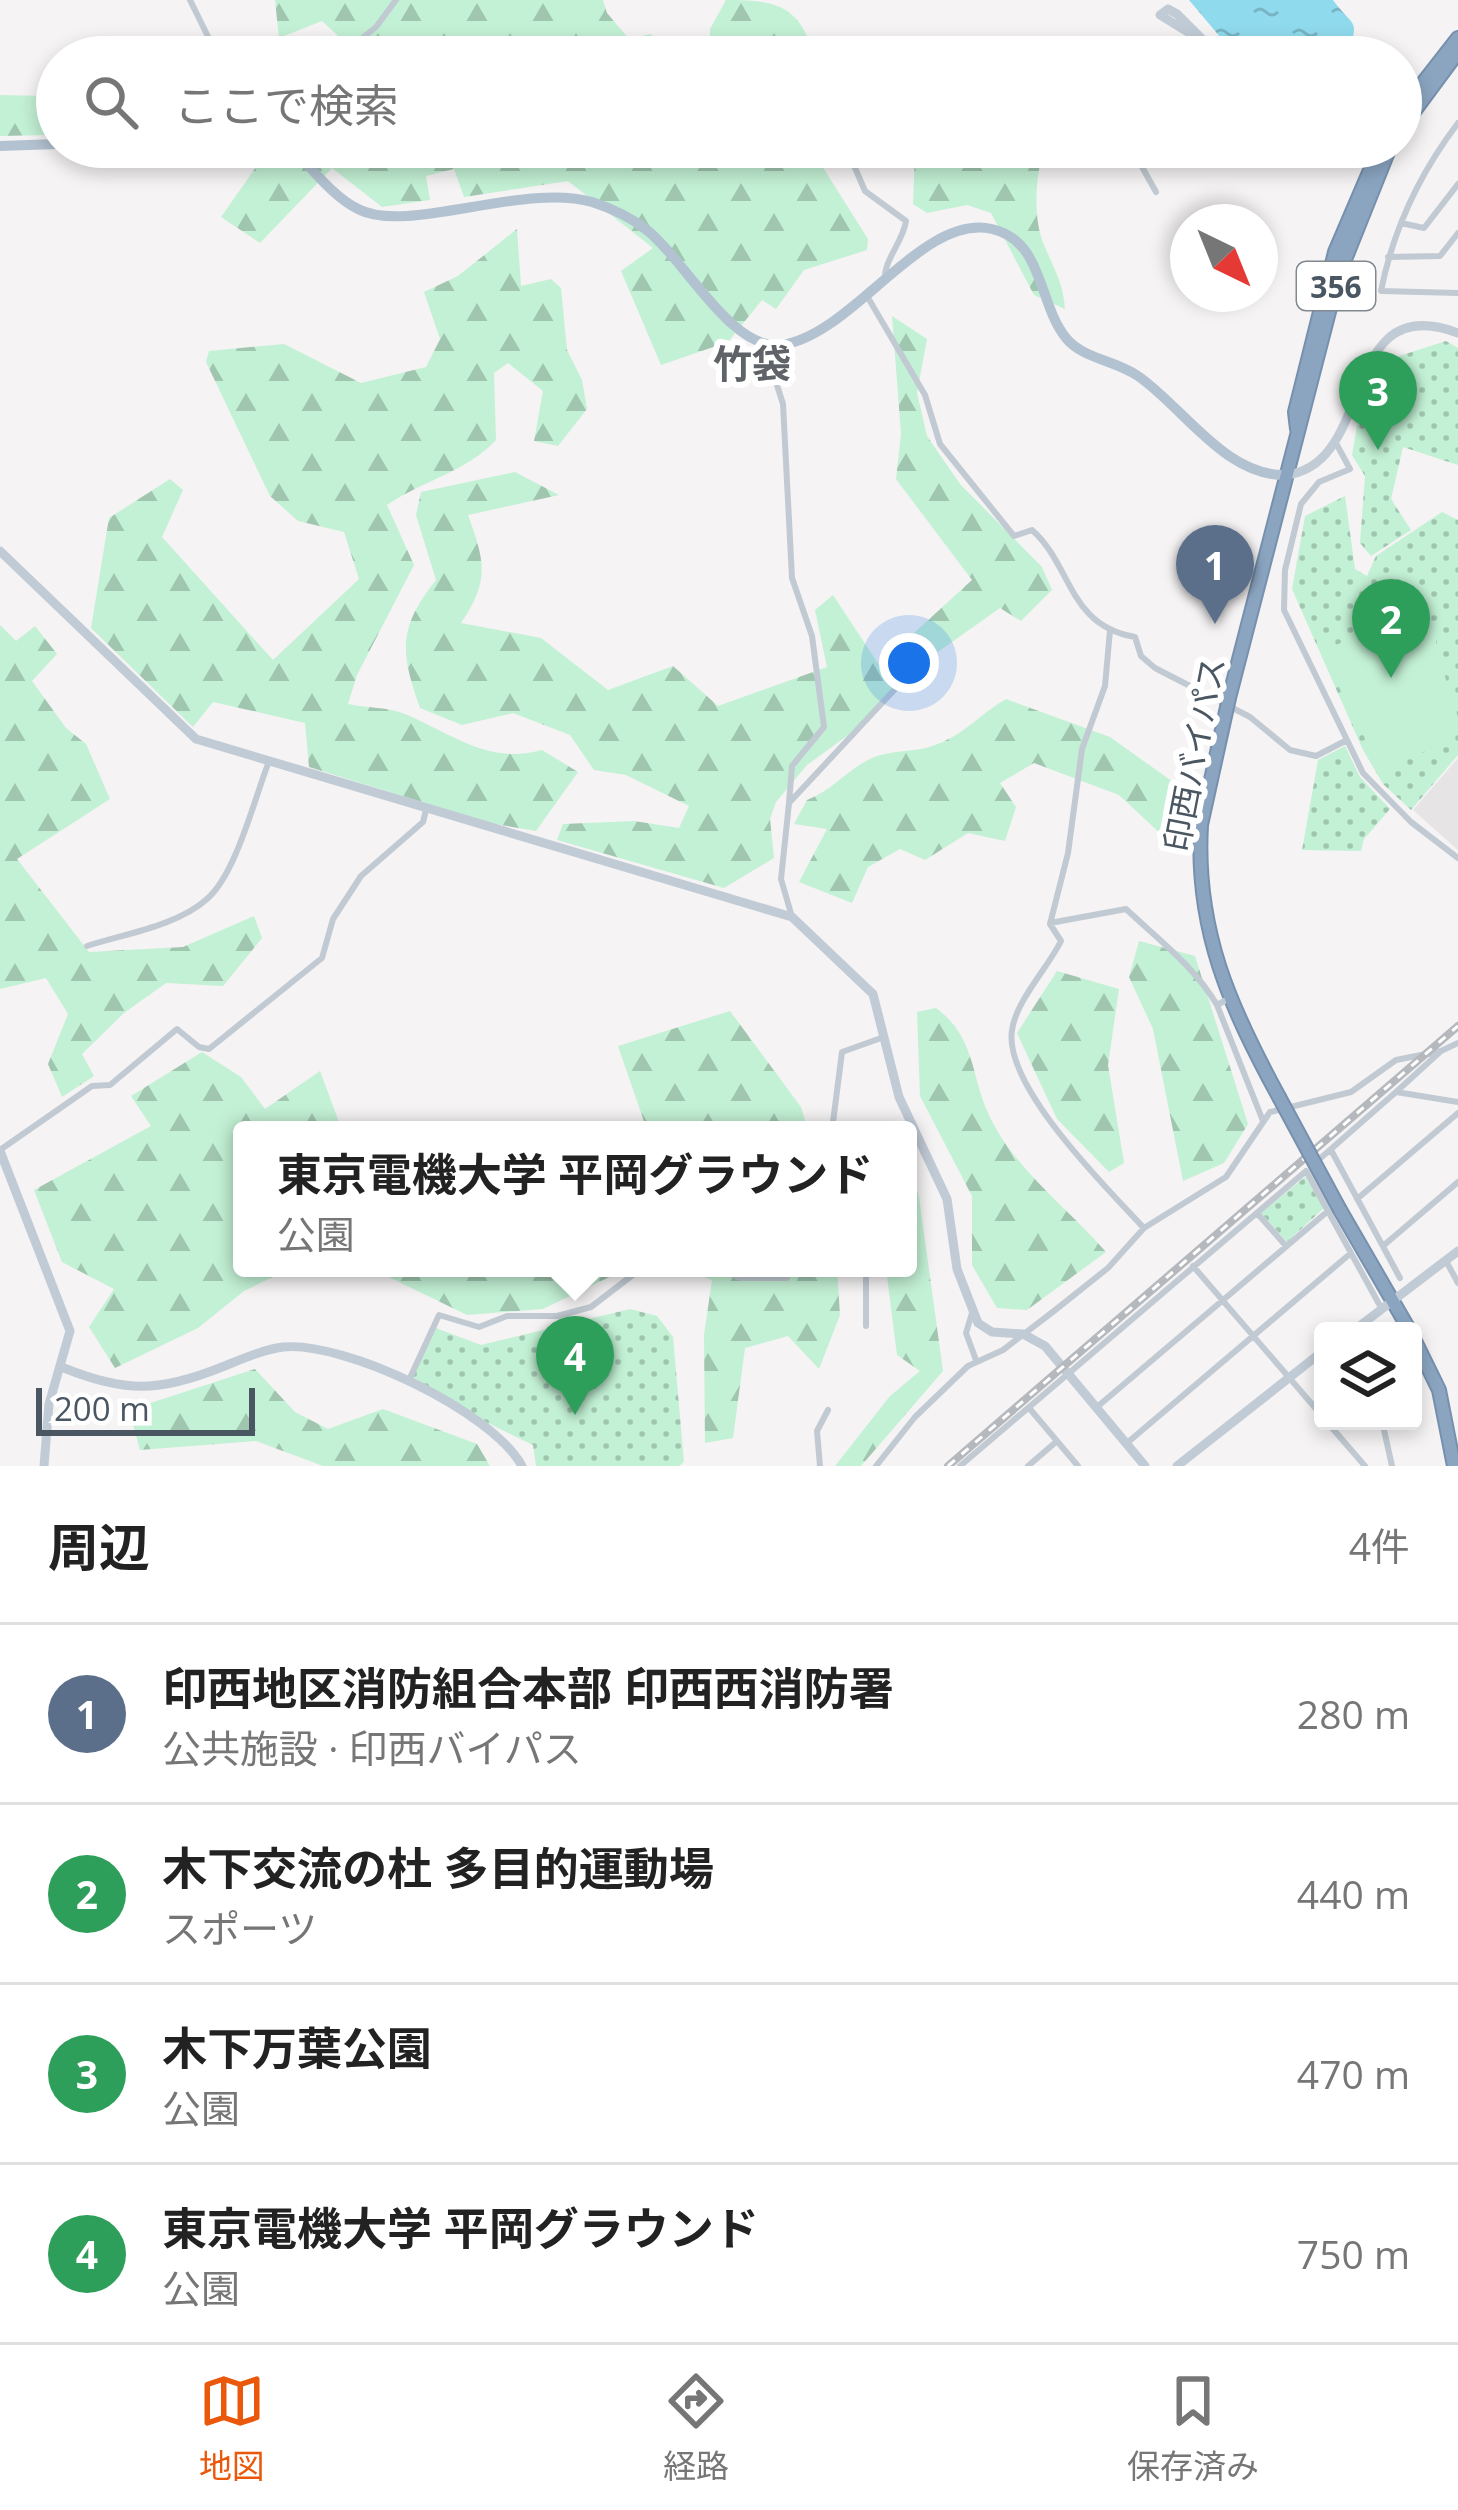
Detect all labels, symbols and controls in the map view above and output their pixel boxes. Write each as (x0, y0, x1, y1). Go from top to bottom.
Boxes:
search box (36, 36, 1422, 168)
icon: search (78, 69, 144, 135)
text: ここで検索 (174, 74, 399, 135)
north arrow (1170, 204, 1278, 312)
road number: 356 (1297, 262, 1375, 310)
district label: 竹袋 (713, 336, 791, 389)
pin: 3 (1339, 351, 1417, 450)
pin: 1 (1176, 525, 1254, 624)
pin: 2 (1352, 579, 1430, 678)
your location (879, 633, 939, 693)
street label: 印西バイパス (1153, 653, 1235, 855)
popup (233, 1121, 917, 1277)
text: 東京電機大学 平岡グラウンド (277, 1143, 873, 1204)
text: 公園 (277, 1207, 355, 1260)
pin: 4 (536, 1316, 614, 1415)
map controls (1314, 1322, 1422, 1430)
button: layers (1314, 1322, 1422, 1430)
scale bar (36, 1382, 255, 1435)
text: 200 m (54, 1386, 150, 1431)
text: 周辺 (48, 1511, 150, 1581)
text: 4件 (1349, 1519, 1410, 1572)
text: 印西地区消防組合本部 印西西消防署 (162, 1657, 894, 1718)
text: 1 (76, 1687, 98, 1740)
text: 280 m (1297, 1687, 1410, 1740)
text: 公共施設 · 印西バイパス (162, 1721, 582, 1774)
text: 木下交流の杜 多目的運動場 (162, 1837, 714, 1898)
text: 2 (76, 1867, 98, 1920)
text: 440 m (1297, 1867, 1410, 1920)
text: スポーツ (162, 1901, 317, 1954)
text: 木下万葉公園 (162, 2017, 432, 2078)
text: 3 (76, 2047, 98, 2100)
text: 470 m (1297, 2047, 1410, 2100)
text: 公園 (162, 2081, 240, 2134)
text: 東京電機大学 平岡グラウンド (162, 2197, 759, 2258)
text: 4 (76, 2227, 98, 2280)
text: 750 m (1297, 2227, 1410, 2280)
text: 公園 (162, 2261, 240, 2314)
tab: 地図 (199, 2368, 265, 2488)
tab: 経路 (663, 2368, 729, 2488)
tab: 保存済み (1127, 2368, 1259, 2488)

